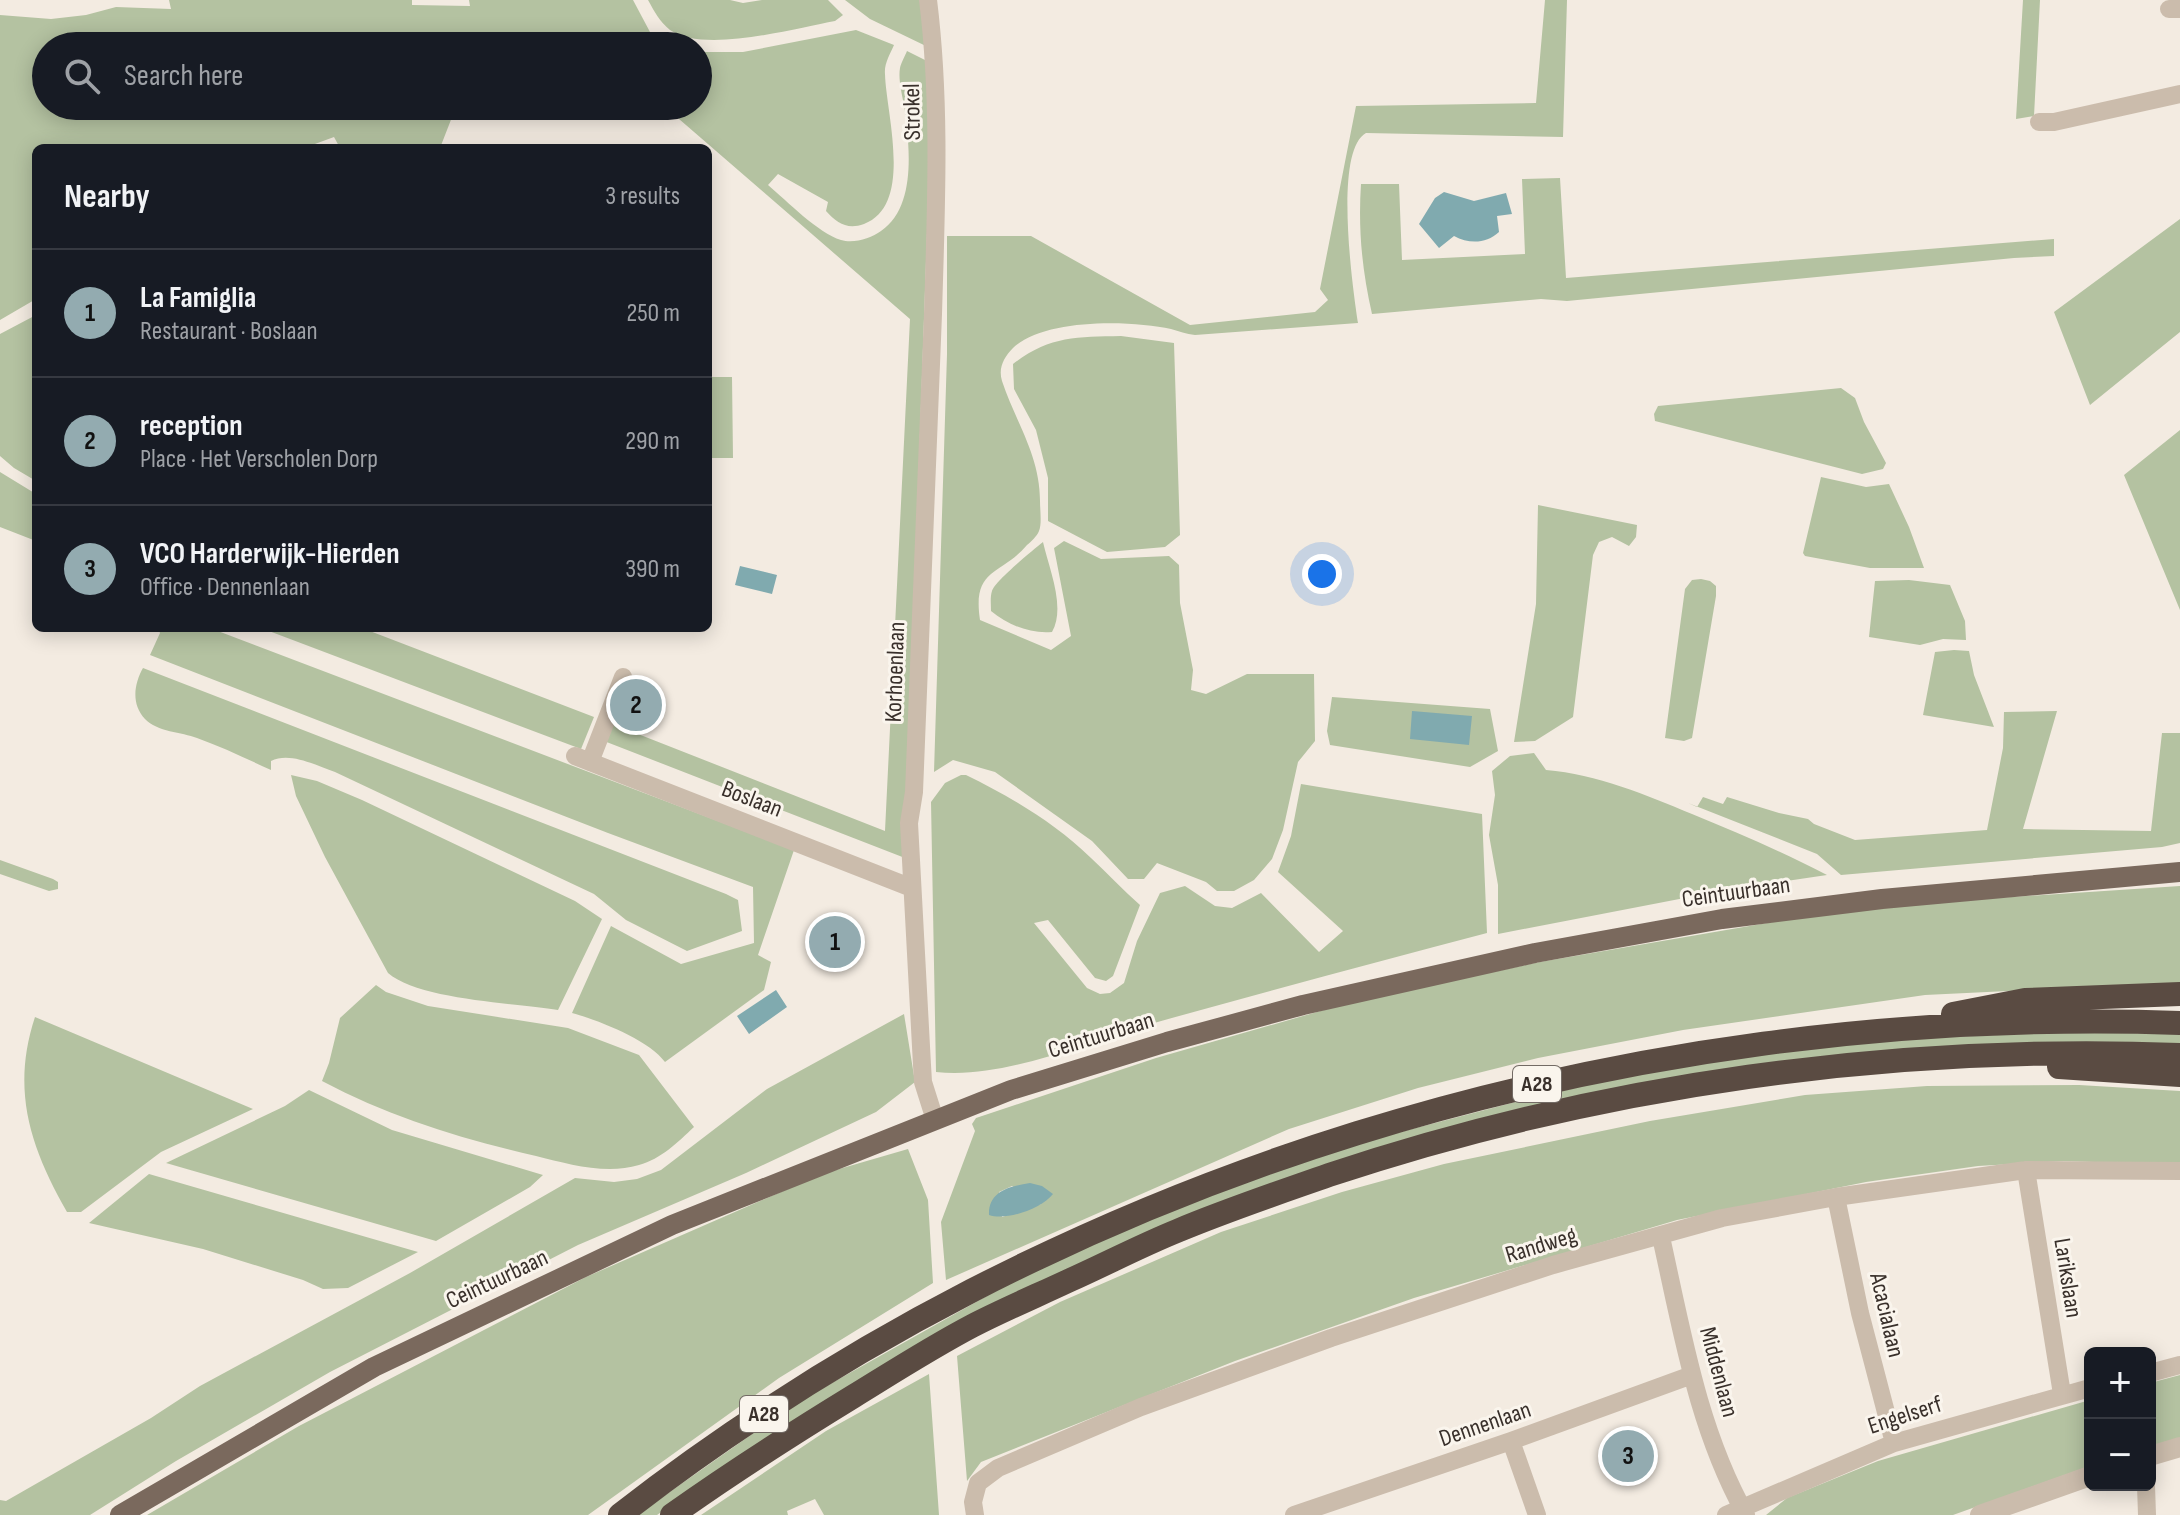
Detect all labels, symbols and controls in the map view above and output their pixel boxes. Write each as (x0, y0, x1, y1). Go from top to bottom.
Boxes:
search box (32, 32, 712, 120)
icon: search (60, 54, 104, 98)
text: Search here (124, 58, 243, 94)
street label: Strokel (897, 83, 927, 141)
text: Nearby (64, 176, 150, 217)
text: 3 results (605, 181, 680, 212)
text: La Famiglia (140, 280, 256, 316)
text: 1 (85, 298, 95, 329)
text: 250 m (626, 298, 680, 329)
text: Restaurant · Boslaan (140, 316, 318, 347)
text: reception (140, 408, 243, 444)
text: 2 (84, 426, 96, 457)
text: 290 m (625, 426, 680, 457)
text: Place · Het Verscholen Dorp (140, 444, 378, 475)
text: VCO Harderwijk-Hierden (140, 536, 400, 572)
text: 3 (84, 554, 96, 585)
text: 390 m (625, 554, 680, 585)
your location (1302, 554, 1342, 594)
text: Office · Dennenlaan (140, 572, 310, 603)
street label: Korhoenlaan (879, 621, 911, 723)
pin: 2 (610, 675, 662, 735)
street label: Boslaan (718, 774, 786, 824)
street label: Ceintuurbaan (1680, 870, 1792, 914)
pin: 1 (809, 912, 861, 972)
street label: Ceintuurbaan (1045, 1005, 1157, 1065)
road number: A28 (1513, 1066, 1561, 1102)
street label: Randweg (1502, 1220, 1580, 1270)
street label: Larikslaan (2047, 1236, 2089, 1320)
street label: Ceintuurbaan (442, 1243, 552, 1315)
street label: Acacialaan (1863, 1269, 1911, 1360)
street label: Middenlaan (1693, 1324, 1745, 1420)
map controls (2084, 1347, 2156, 1491)
button: + (2084, 1347, 2156, 1419)
street label: Engelserf (1864, 1389, 1947, 1441)
street label: Dennenlaan (1435, 1395, 1535, 1453)
road number: A28 (740, 1396, 788, 1432)
button: − (2084, 1419, 2156, 1491)
pin: 3 (1602, 1426, 1654, 1486)

